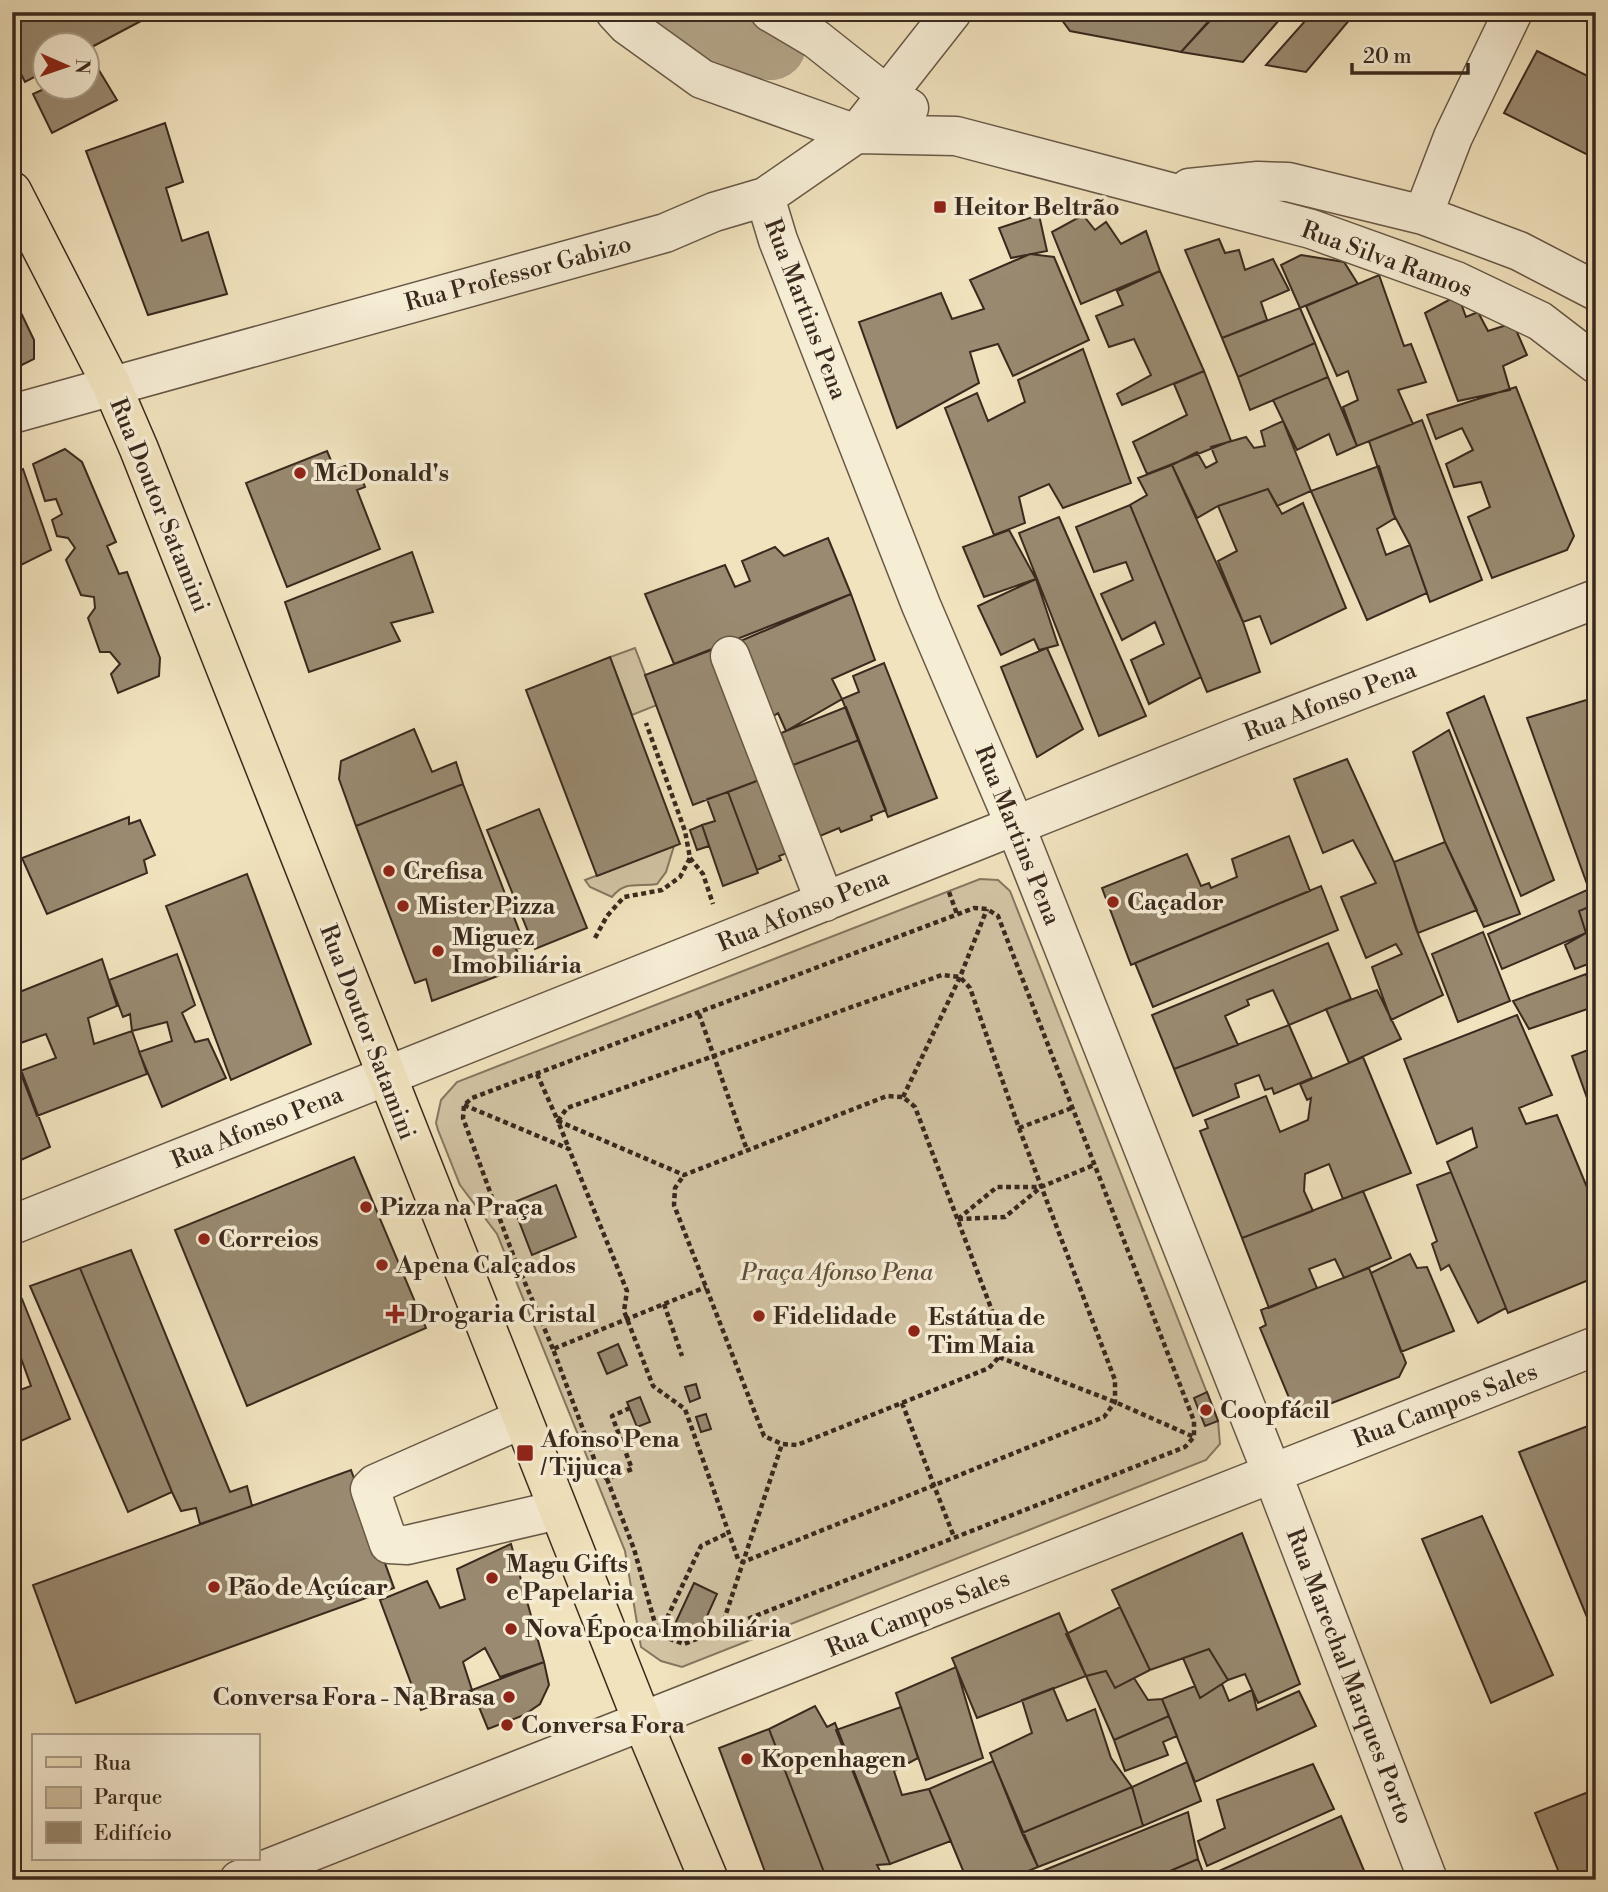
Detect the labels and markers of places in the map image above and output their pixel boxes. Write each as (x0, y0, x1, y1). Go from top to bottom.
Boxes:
place label: Heitor Beltrão (954, 193, 1120, 223)
marker: Heitor Beltrão (932, 199, 948, 215)
place label: McDonald's (314, 459, 449, 489)
marker: McDonald's (292, 465, 308, 481)
place label: Crefisa (403, 857, 484, 887)
marker: Crefisa (381, 863, 397, 879)
place label: Caçador (1127, 888, 1224, 918)
place label: Mister Pizza (417, 892, 556, 922)
marker: Caçador (1105, 894, 1121, 910)
marker: Mister Pizza (395, 898, 411, 914)
place label: Miguez Imobiliária (452, 923, 583, 981)
marker: Miguez Imobiliária (430, 943, 446, 959)
place label: Pizza na Praça (380, 1193, 544, 1223)
marker: Pizza na Praça (358, 1199, 374, 1215)
place label: Correios (218, 1225, 319, 1255)
marker: Correios (196, 1231, 212, 1247)
place label: Apena Calçados (395, 1251, 576, 1281)
marker: Apena Calçados (374, 1257, 390, 1273)
place label: Drogaria Cristal (409, 1300, 596, 1330)
place label: Fidelidade (773, 1302, 897, 1332)
place label: Estátua de Tim Maia (928, 1303, 1046, 1361)
marker: Drogaria Cristal (387, 1306, 403, 1322)
marker: Fidelidade (751, 1308, 767, 1324)
marker: Estátua de Tim Maia (906, 1323, 922, 1339)
place label: Coopfácil (1220, 1396, 1330, 1426)
marker: Coopfácil (1198, 1402, 1214, 1418)
place label: Afonso Pena / Tijuca (540, 1425, 680, 1483)
marker: Afonso Pena / Tijuca (515, 1443, 535, 1463)
place label: Magu Gifts e Papelaria (506, 1550, 635, 1608)
marker: Magu Gifts e Papelaria (484, 1570, 500, 1586)
place label: Pão de Açúcar (228, 1573, 388, 1603)
marker: Pão de Açúcar (206, 1579, 222, 1595)
place label: Nova Época Imobiliária (525, 1613, 792, 1645)
marker: Nova Época Imobiliária (503, 1621, 519, 1637)
place label: Conversa Fora - Na Brasa (212, 1683, 496, 1713)
marker: Conversa Fora - Na Brasa (501, 1689, 517, 1705)
place label: Conversa Fora (521, 1711, 686, 1741)
marker: Conversa Fora (499, 1717, 515, 1733)
place label: Kopenhagen (761, 1745, 906, 1775)
marker: Kopenhagen (739, 1751, 755, 1767)

